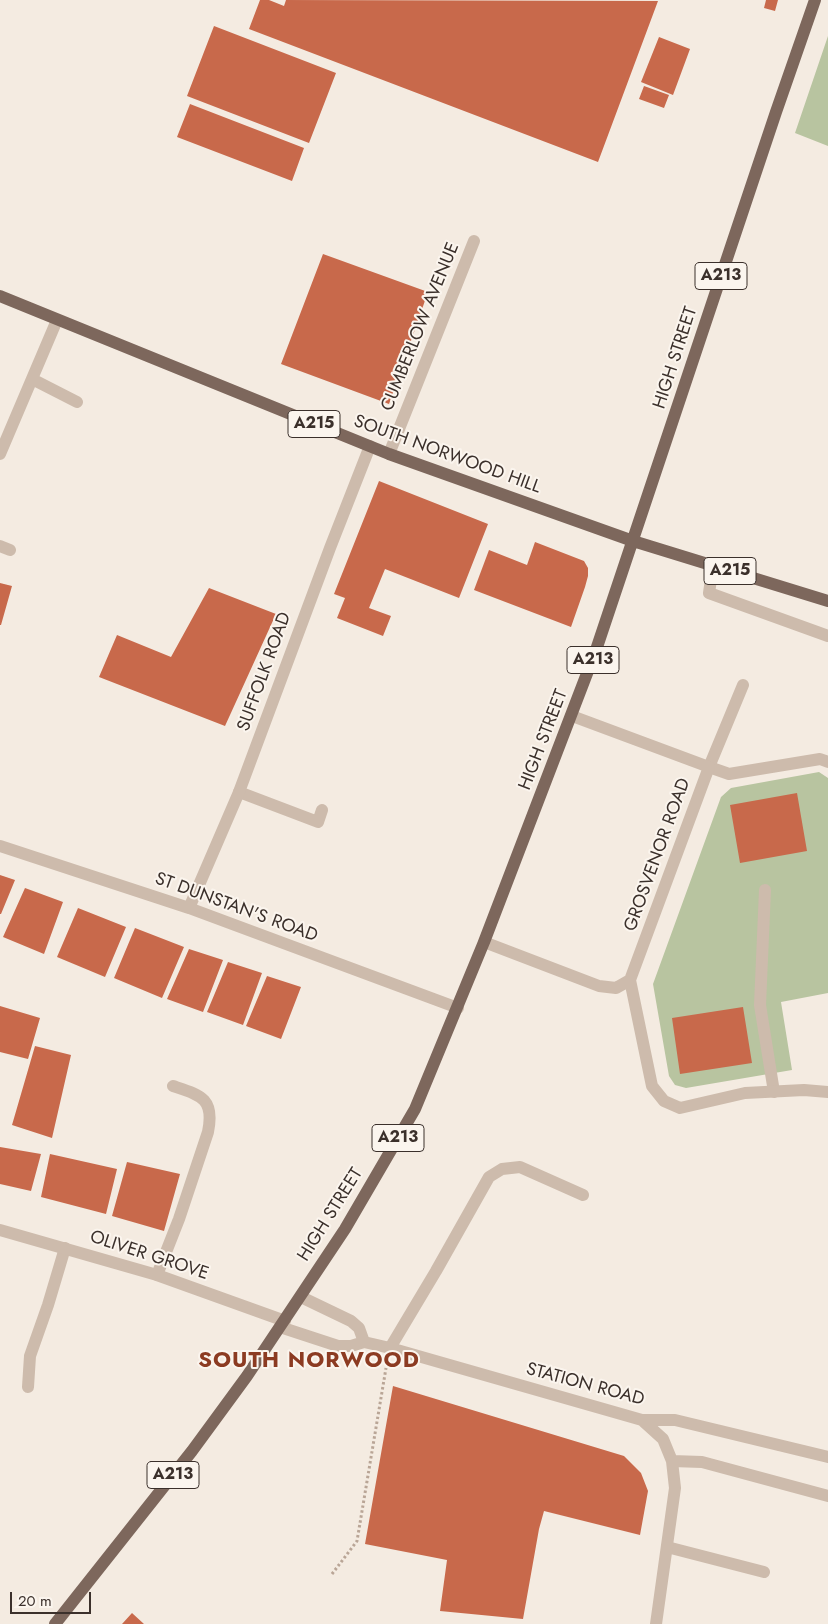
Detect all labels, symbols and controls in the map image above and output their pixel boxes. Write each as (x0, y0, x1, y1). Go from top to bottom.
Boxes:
street label: CUMBERLOW AVENUE (377, 240, 465, 414)
road number: A213 (695, 262, 747, 290)
street label: HIGH STREET (649, 304, 703, 412)
road number: A215 (288, 410, 340, 438)
street label: SOUTH NORWOOD HILL (351, 411, 543, 499)
road number: A215 (704, 558, 756, 584)
street label: SUFFOLK ROAD (233, 610, 297, 734)
road number: A213 (567, 646, 619, 674)
street label: HIGH STREET (515, 687, 573, 793)
street label: GROSVENOR ROAD (620, 775, 696, 935)
street label: ST DUNSTAN'S ROAD (152, 869, 320, 947)
road number: A213 (372, 1124, 424, 1152)
street label: HIGH STREET (294, 1164, 368, 1266)
street label: OLIVER GROVE (87, 1227, 211, 1285)
district label: SOUTH NORWOOD (197, 1349, 421, 1375)
street label: STATION ROAD (524, 1359, 646, 1411)
road number: A213 (147, 1462, 199, 1488)
scale bar (12, 1582, 94, 1614)
text: 20 m (18, 1590, 52, 1612)

